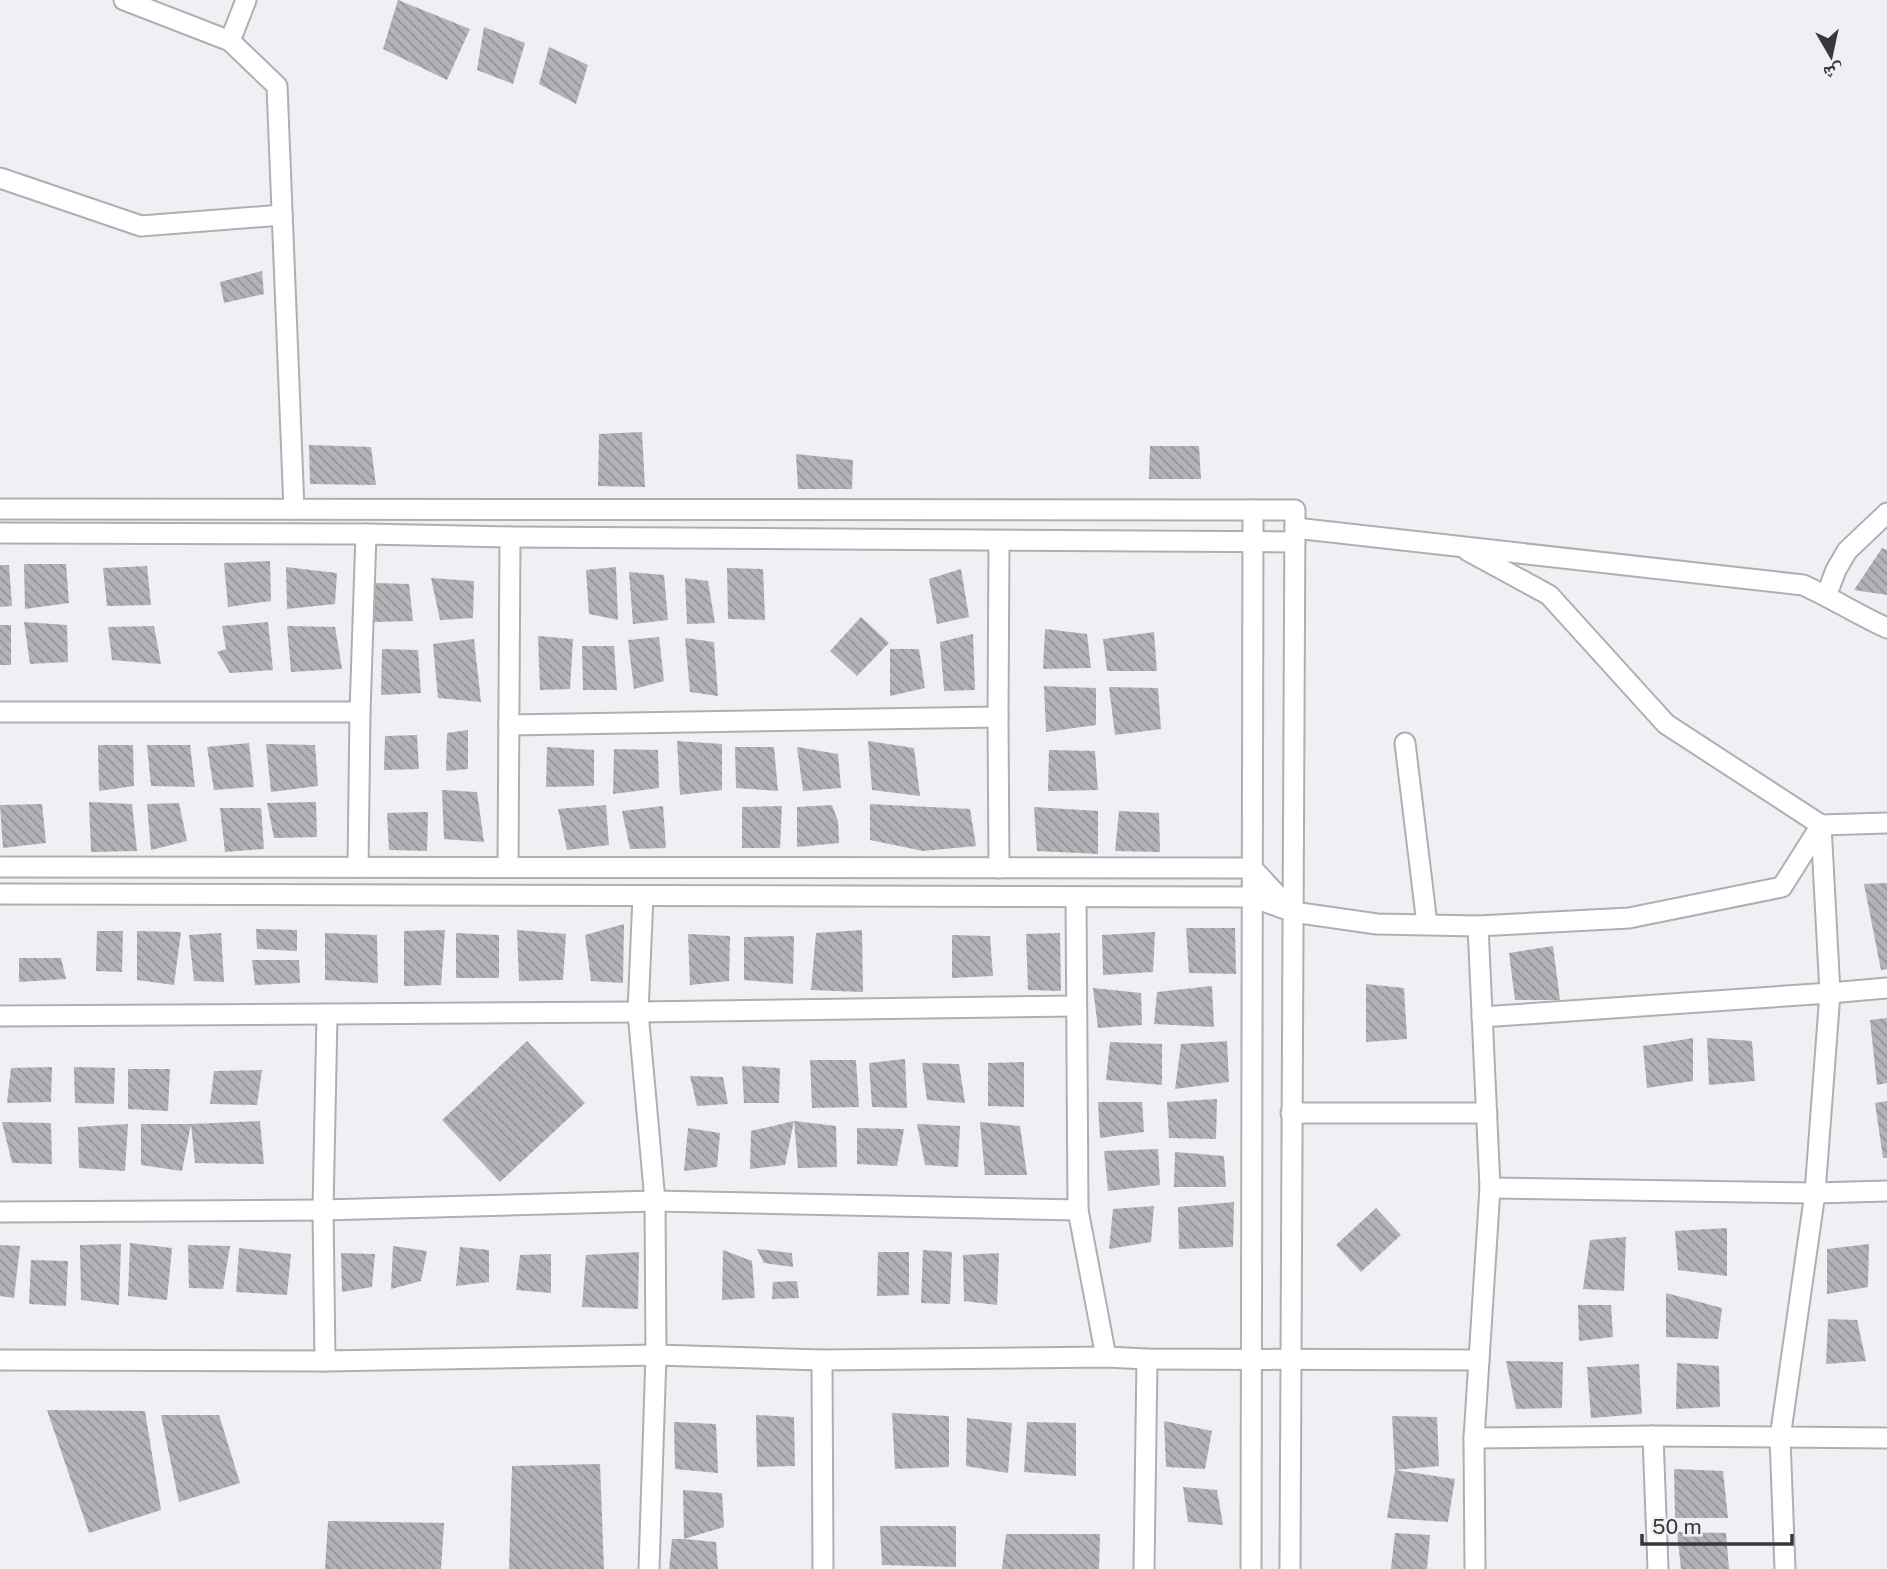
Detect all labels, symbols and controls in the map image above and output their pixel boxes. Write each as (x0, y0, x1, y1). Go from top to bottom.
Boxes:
north arrow (1796, 21, 1866, 91)
text: ش (1822, 59, 1845, 85)
scale bar (1642, 1502, 1792, 1546)
text: 50 m (1652, 1514, 1702, 1539)

